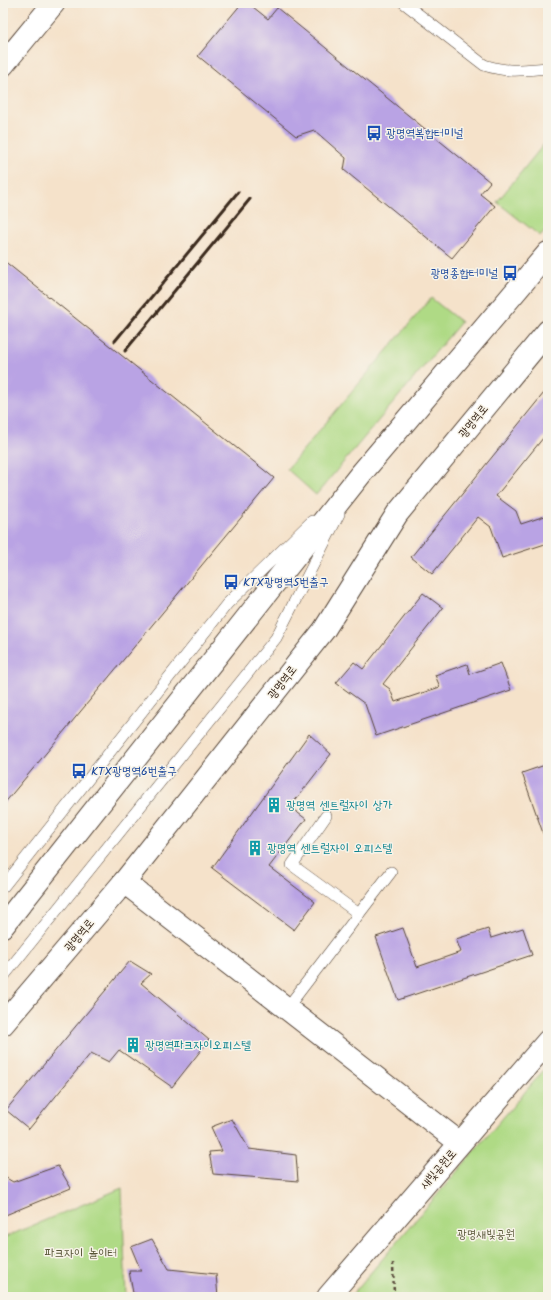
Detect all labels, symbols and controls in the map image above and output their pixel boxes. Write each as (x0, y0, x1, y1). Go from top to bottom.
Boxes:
bus stop icon: 광명역복합터미널 (365, 124, 383, 142)
place label: 광명역복합터미널 (386, 124, 464, 143)
place label: 광명종합터미널 (430, 264, 498, 283)
bus stop icon: 광명종합터미널 (501, 264, 519, 282)
street label: 광명역로 (454, 400, 493, 442)
bus stop icon: KTX광명역5번출구 (222, 573, 240, 591)
place label: KTX광명역5번출구 (243, 573, 329, 592)
street label: 광명역로 (263, 661, 302, 703)
bus stop icon: KTX광명역6번출구 (70, 762, 88, 780)
place label: KTX광명역6번출구 (91, 762, 177, 781)
building icon: 광명역 센트럴자이 상가 (265, 796, 283, 814)
place label: 광명역 센트럴자이 상가 (286, 796, 393, 815)
building icon: 광명역 센트럴자이 오피스텔 (246, 839, 264, 857)
place label: 광명역 센트럴자이 오피스텔 (267, 839, 393, 858)
street label: 광명역로 (60, 914, 99, 956)
building icon: 광명역파크자이오피스텔 (124, 1036, 142, 1054)
place label: 광명역파크자이오피스텔 (145, 1036, 252, 1055)
street label: 새빛공원로 (415, 1145, 461, 1194)
park label: 광명새빛공원 (457, 1225, 515, 1244)
park label: 파크자이 놀이터 (45, 1244, 117, 1263)

